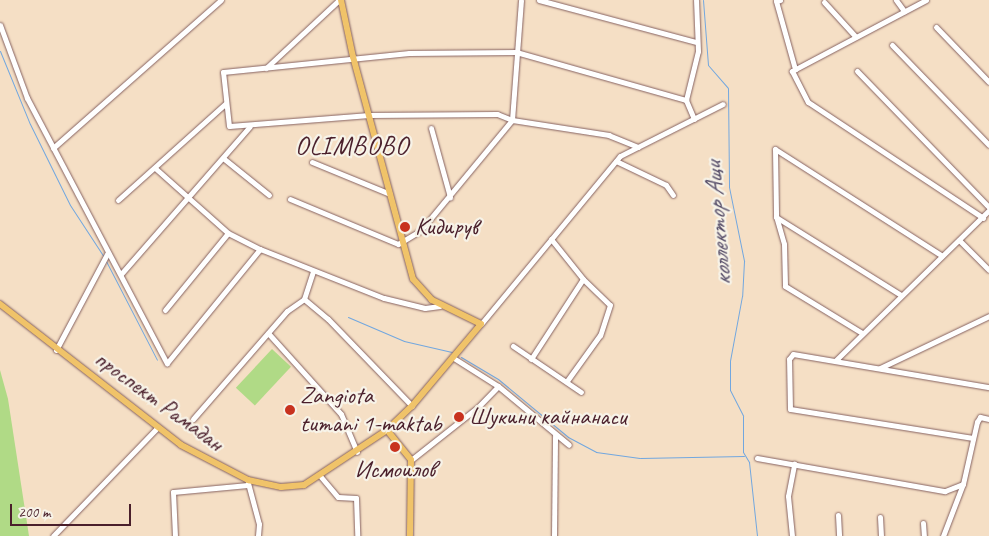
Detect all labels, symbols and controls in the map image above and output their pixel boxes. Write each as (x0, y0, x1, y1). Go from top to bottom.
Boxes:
district label: OLIMBOBO (294, 130, 410, 162)
water label: коллектор Ащи (698, 161, 738, 287)
place label: Кидирув (415, 213, 478, 241)
marker: Кидирув (399, 221, 411, 233)
street label: проспект Рамадан (89, 345, 229, 457)
place label: Zangiota tumani 1-maktab (300, 382, 442, 438)
place label: Шукини кайнанаси (469, 403, 626, 431)
marker: Zangiota tumani 1-maktab (284, 404, 296, 416)
marker: Шукини кайнанаси (453, 411, 465, 423)
marker: Исмоилов (389, 441, 401, 453)
place label: Исмоилов (355, 456, 435, 484)
scale bar (12, 494, 134, 526)
text: 200 m (18, 503, 50, 522)

